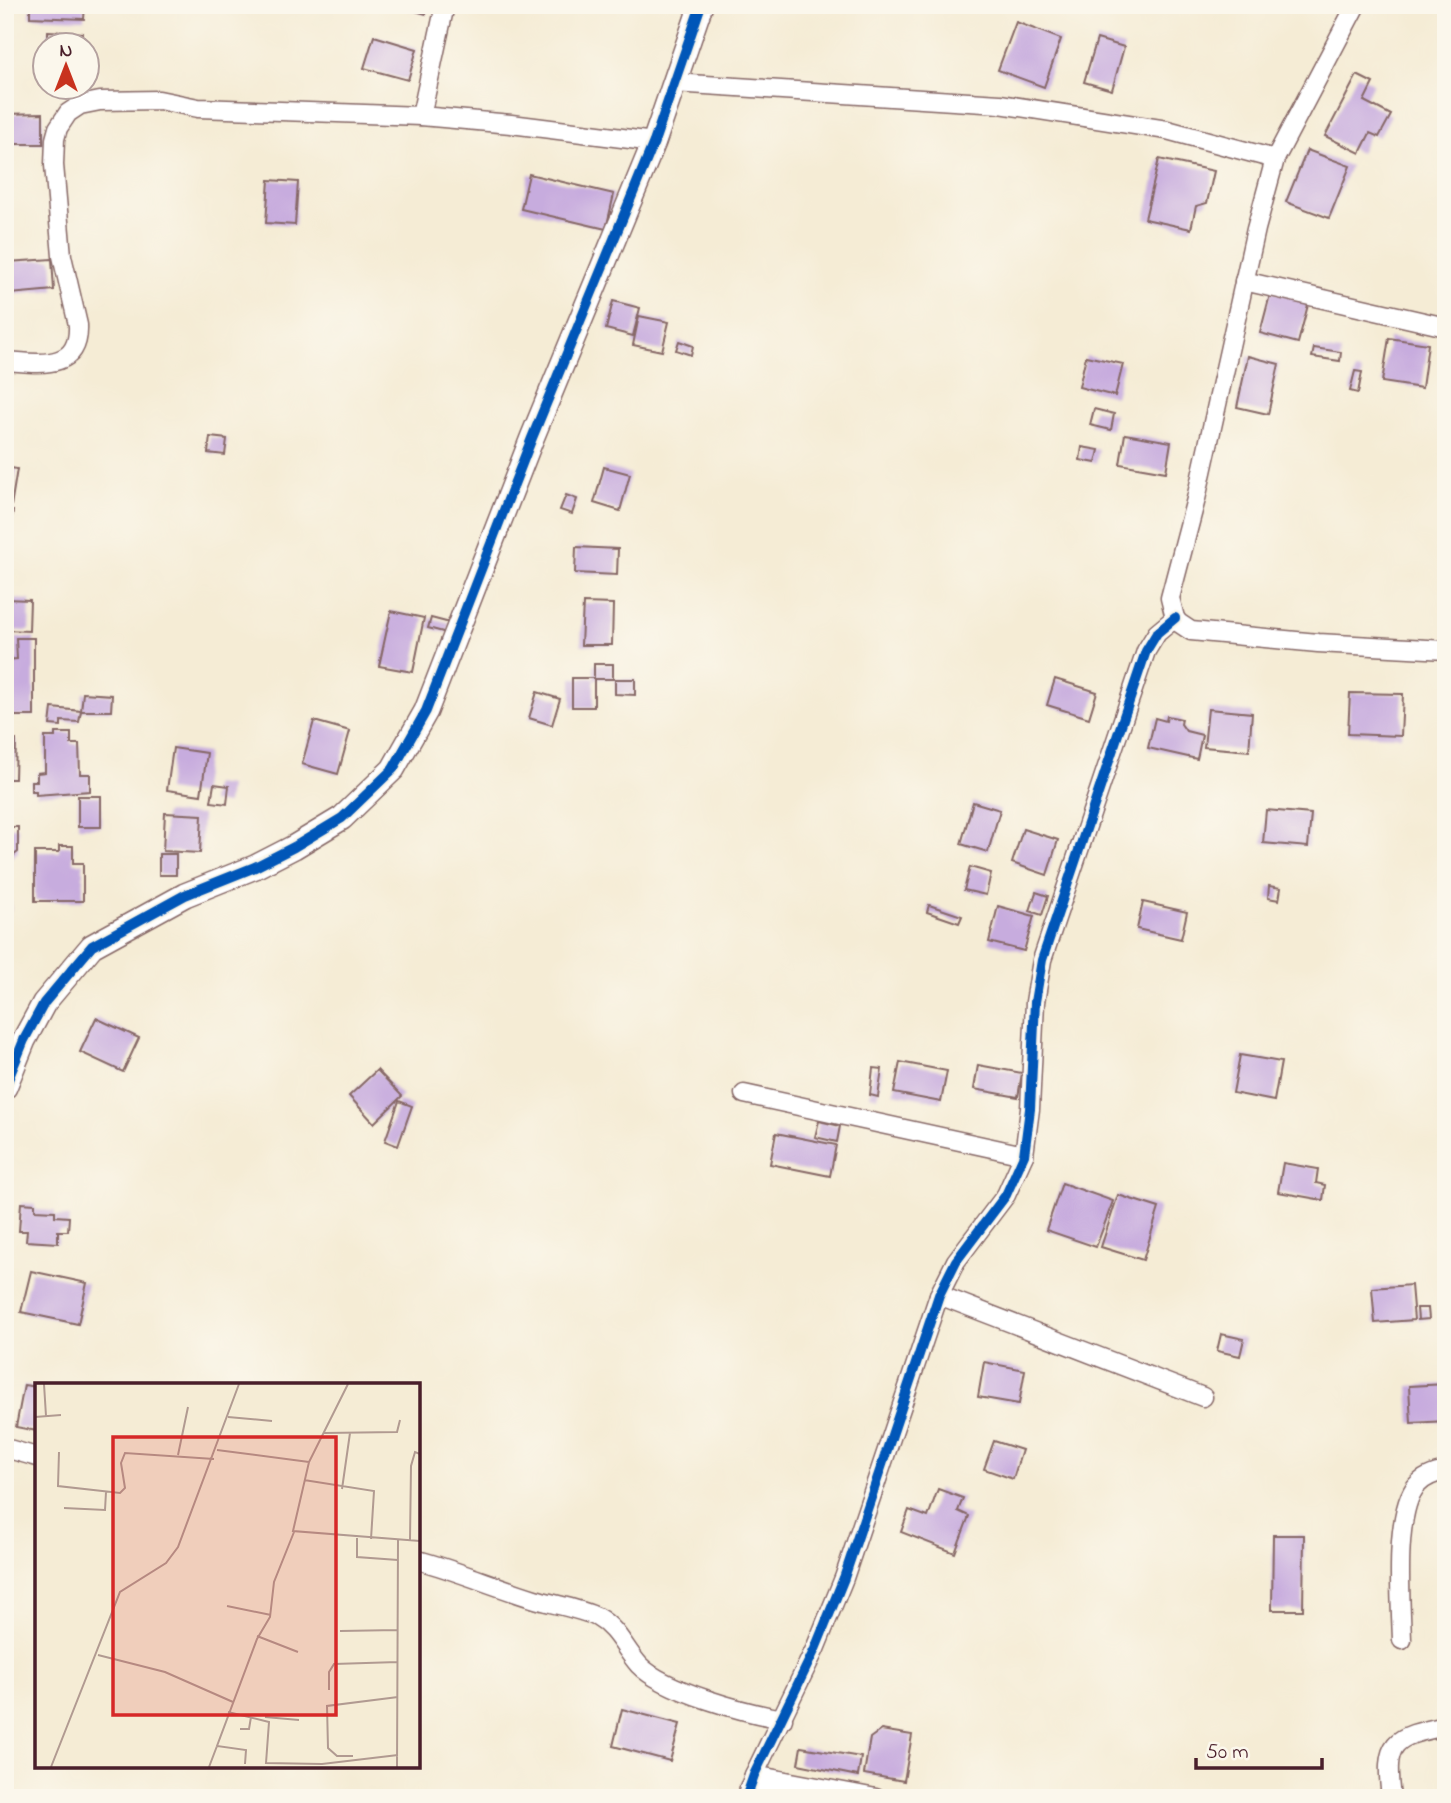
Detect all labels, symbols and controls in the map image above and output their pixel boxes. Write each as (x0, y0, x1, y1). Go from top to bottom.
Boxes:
north arrow (32, 32, 102, 102)
text: N (60, 38, 73, 65)
inset map (35, 1383, 420, 1768)
scale bar (1196, 1726, 1322, 1770)
text: 50 m (1206, 1738, 1249, 1768)

